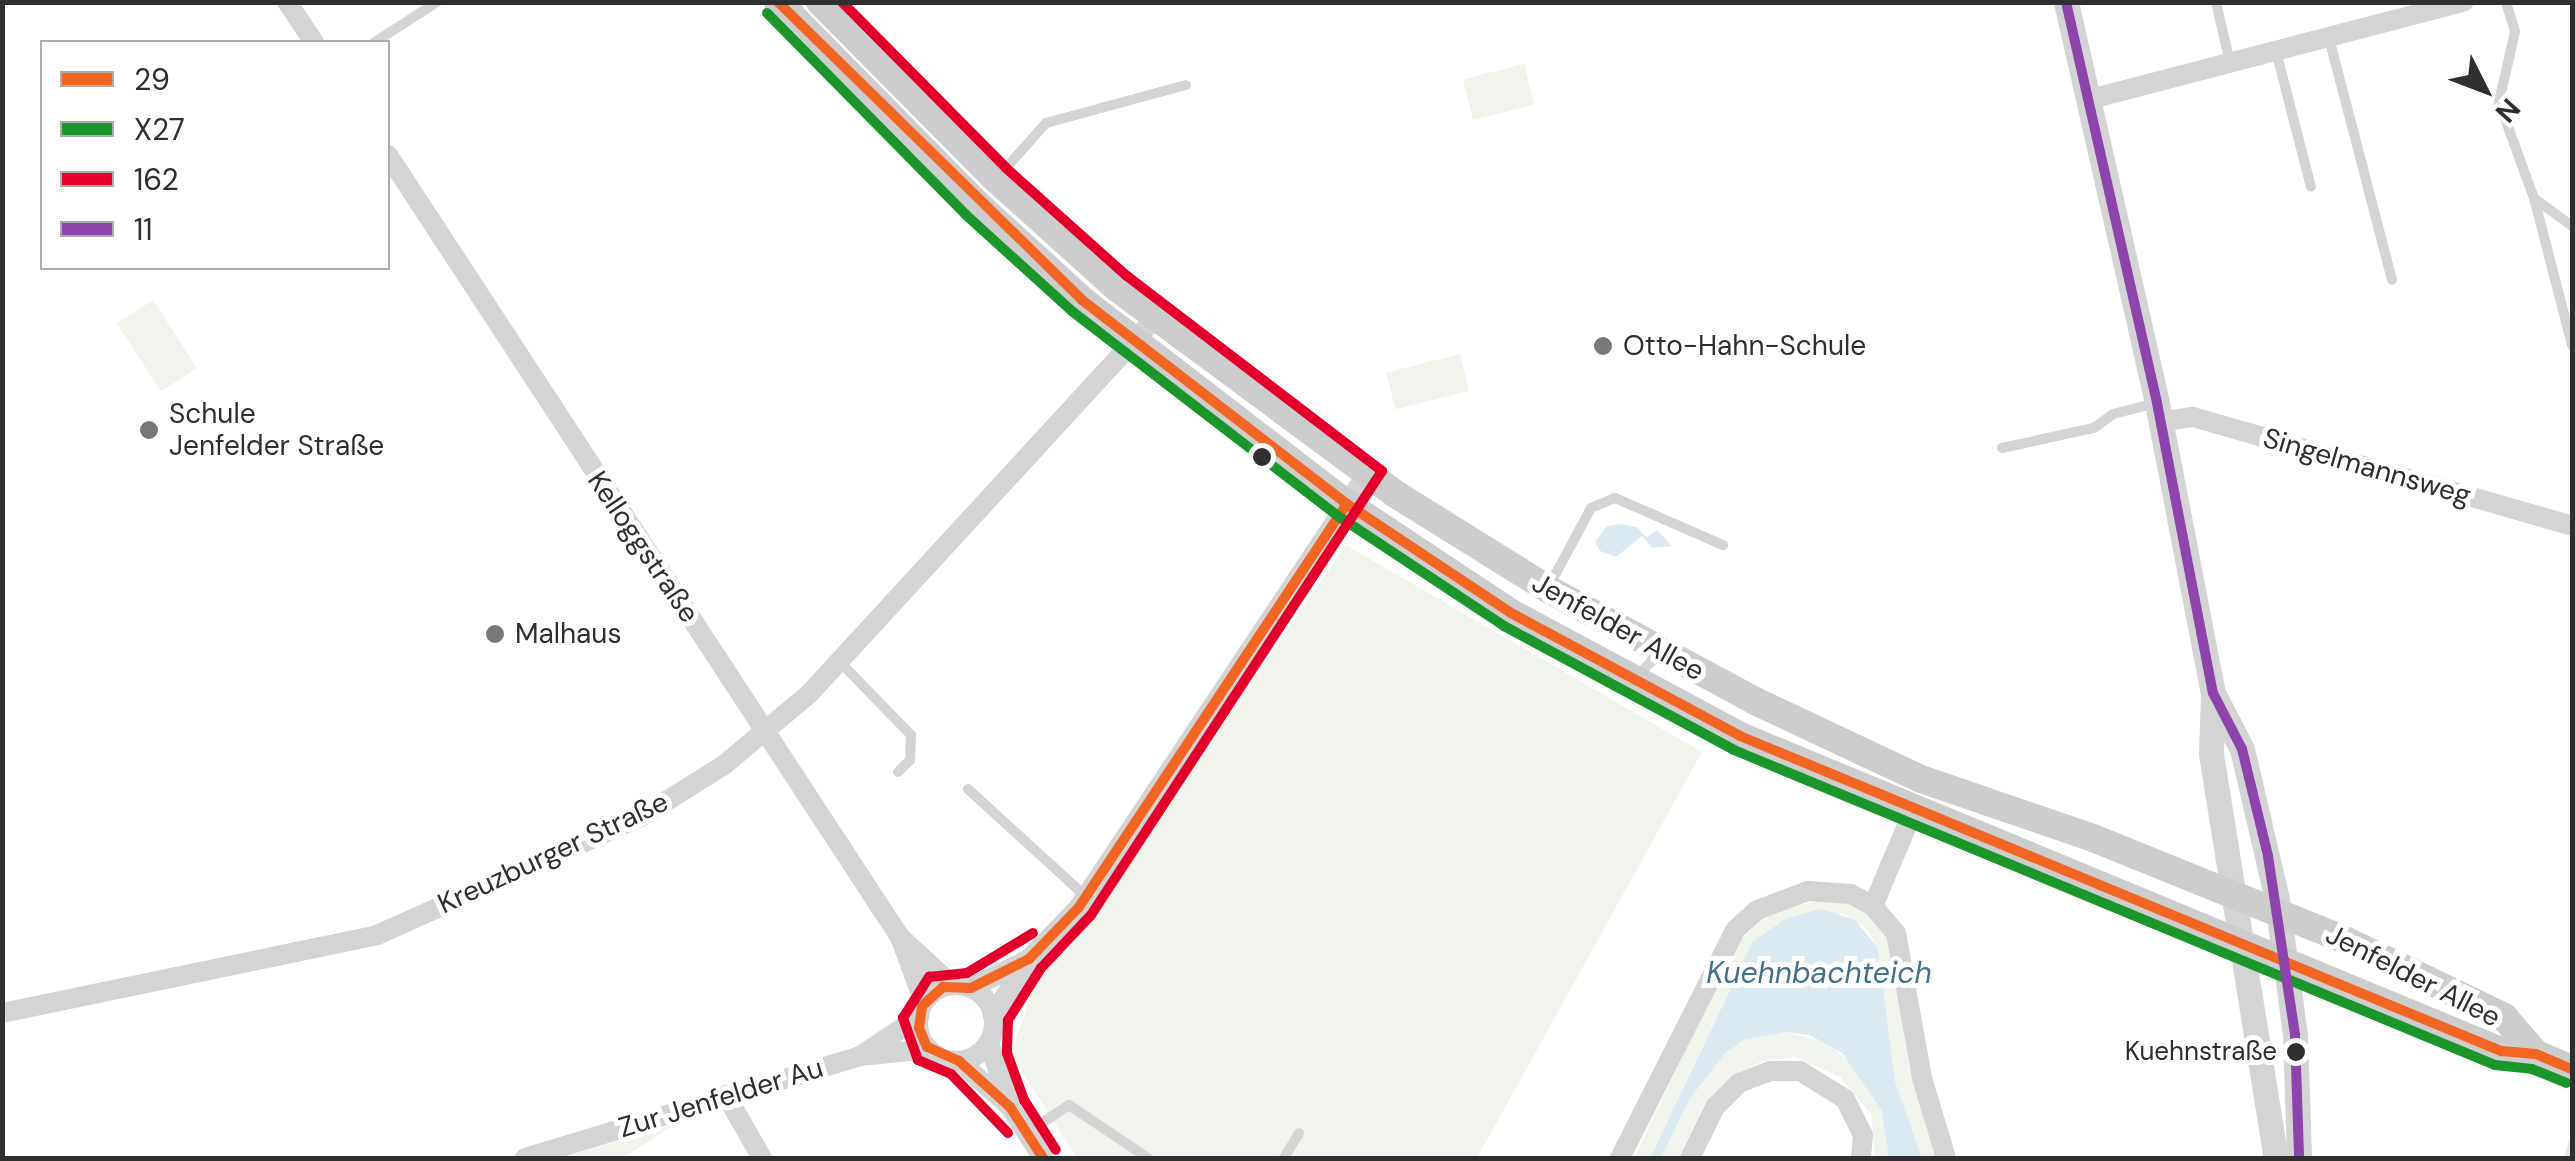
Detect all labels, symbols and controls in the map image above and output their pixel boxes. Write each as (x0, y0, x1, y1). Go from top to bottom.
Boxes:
legend (40, 40, 390, 270)
north arrow (2435, 40, 2535, 140)
text: 29 (134, 60, 170, 99)
text: N (2487, 90, 2528, 130)
text: X27 (134, 110, 185, 149)
text: 162 (134, 160, 179, 199)
text: 11 (134, 210, 153, 249)
place label: Otto-Hahn-Schule (1623, 329, 1866, 363)
marker: Otto-Hahn-Schule (1592, 335, 1614, 357)
place label: Schule Jenfelder Straße (169, 397, 384, 463)
marker: Schule Jenfelder Straße (138, 419, 160, 441)
street label: Singelmannsweg (2259, 421, 2475, 513)
unlabelled marker (1252, 447, 1272, 467)
street label: Kelloggstraße (580, 465, 706, 629)
street label: Jenfelder Allee (1526, 566, 1710, 688)
place label: Malhaus (515, 617, 621, 651)
marker: Malhaus (484, 623, 506, 645)
street label: Kreuzburger Straße (433, 785, 673, 921)
street label: Jenfelder Allee (2320, 918, 2506, 1034)
water label: Kuehnbachteich (1706, 955, 1932, 991)
place label: Kuehnstraße (2125, 1036, 2277, 1068)
marker: Kuehnstraße (2286, 1042, 2306, 1062)
street label: Zur Jenfelder Au (615, 1051, 827, 1145)

